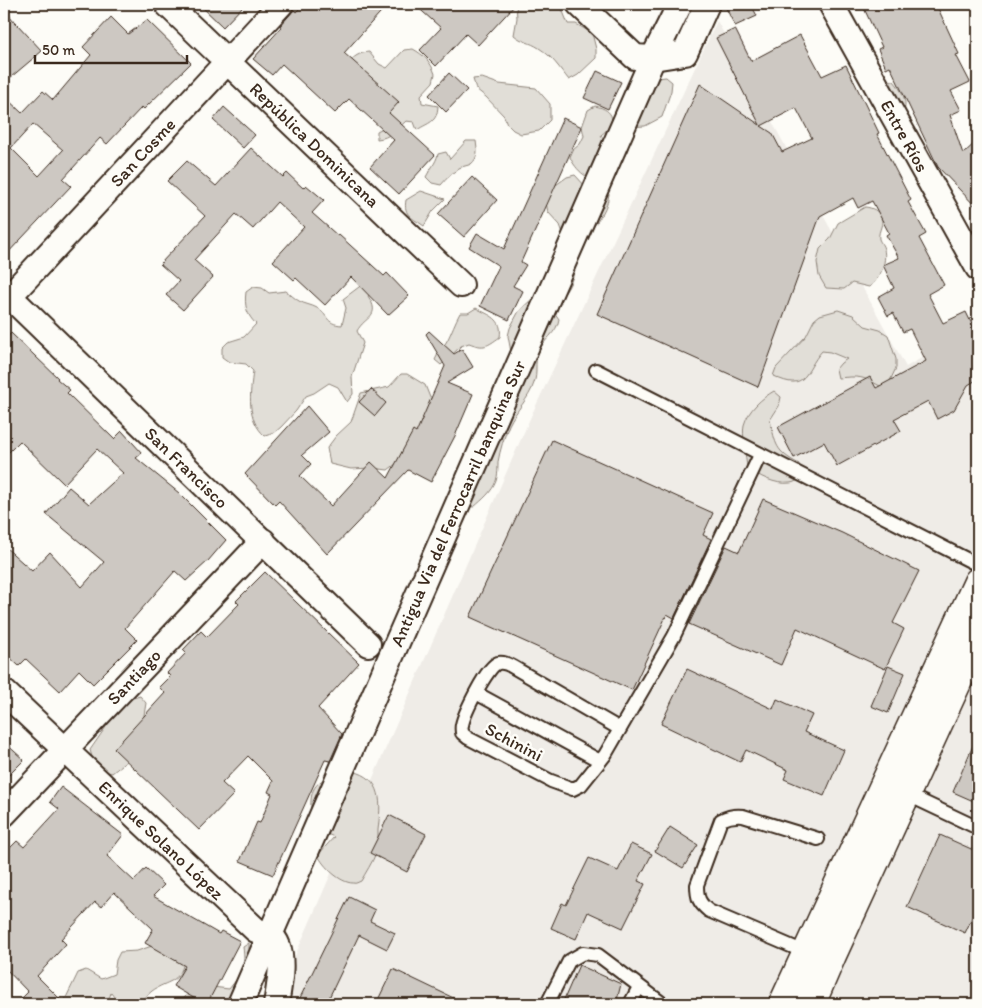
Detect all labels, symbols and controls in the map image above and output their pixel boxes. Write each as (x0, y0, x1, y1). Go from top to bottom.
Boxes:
scale bar (35, 32, 188, 64)
text: 50 m (42, 41, 75, 59)
street label: República Dominicana (245, 78, 384, 212)
street label: Entre Ríos (876, 96, 933, 176)
street label: San Cosme (105, 113, 180, 192)
street label: Antigua Via del Ferrocarril banquina Sur (386, 356, 531, 650)
street label: San Francisco (140, 422, 233, 513)
street label: Santiago (102, 644, 166, 709)
street label: Schinini (481, 718, 547, 766)
street label: Enrique Solano López (94, 776, 229, 905)

